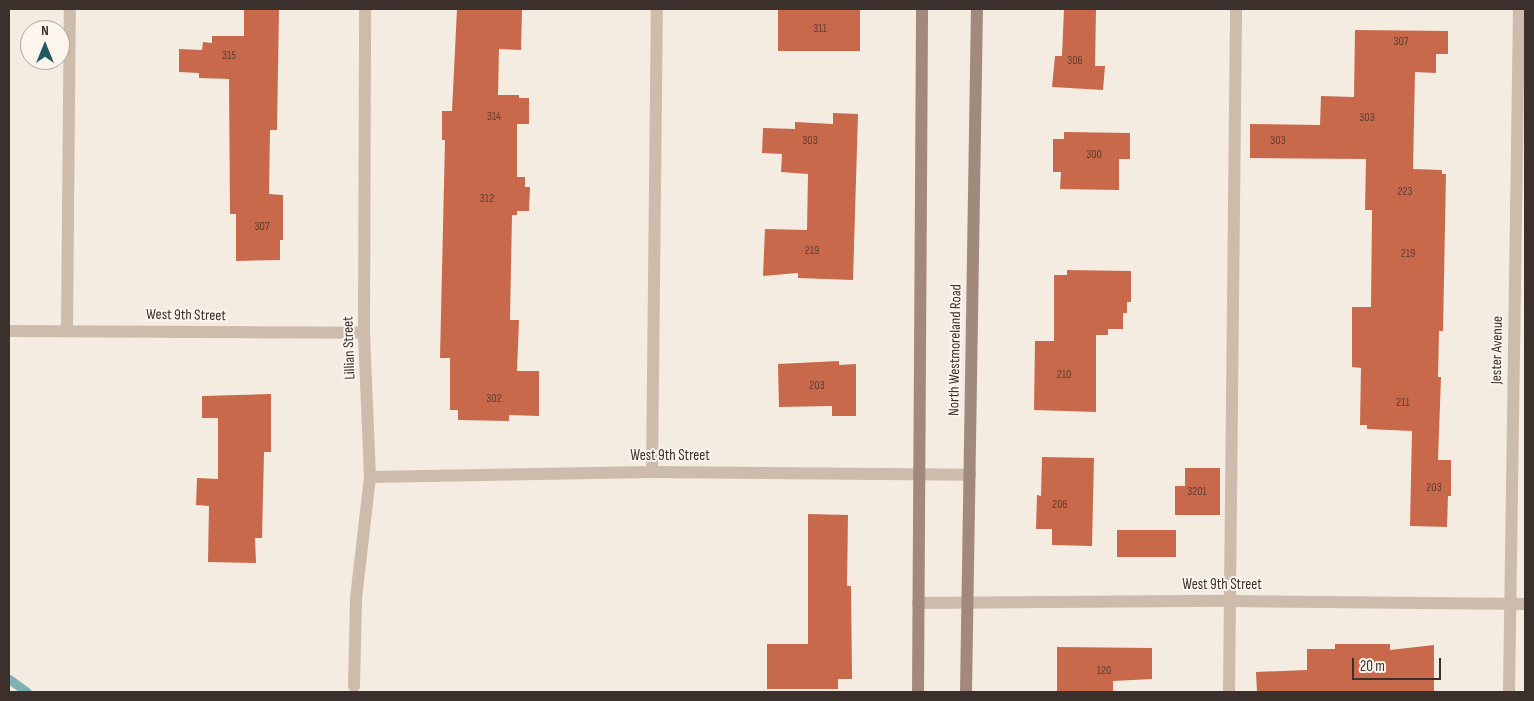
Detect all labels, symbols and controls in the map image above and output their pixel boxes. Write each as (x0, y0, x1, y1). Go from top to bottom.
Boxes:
north arrow (20, 20, 70, 70)
text: N (41, 22, 49, 39)
house number: 311 (813, 22, 827, 36)
house number: 307 (1393, 35, 1409, 49)
house number: 315 (222, 49, 236, 63)
house number: 306 (1067, 54, 1083, 68)
house number: 314 (487, 110, 501, 124)
house number: 303 (1359, 111, 1375, 125)
house number: 303 (802, 134, 818, 148)
house number: 303 (1270, 134, 1286, 148)
house number: 300 (1086, 148, 1102, 162)
house number: 223 (1398, 185, 1412, 199)
house number: 312 (480, 192, 494, 206)
house number: 307 (254, 220, 270, 234)
house number: 219 (805, 244, 819, 258)
house number: 219 (1401, 247, 1415, 261)
street label: North Westmoreland Road (945, 284, 965, 416)
street label: West 9th Street (146, 305, 226, 325)
street label: Lillian Street (339, 316, 359, 380)
street label: Jester Avenue (1487, 316, 1507, 384)
house number: 210 (1057, 368, 1071, 382)
house number: 203 (809, 379, 825, 393)
house number: 302 (486, 392, 502, 406)
house number: 211 (1396, 396, 1410, 410)
street label: West 9th Street (630, 447, 710, 465)
house number: 203 (1426, 481, 1442, 495)
house number: 3201 (1187, 485, 1207, 499)
house number: 206 (1052, 498, 1068, 512)
street label: West 9th Street (1182, 576, 1262, 594)
scale bar (1354, 648, 1443, 680)
text: 20 m (1360, 657, 1385, 676)
house number: 120 (1097, 664, 1111, 678)

